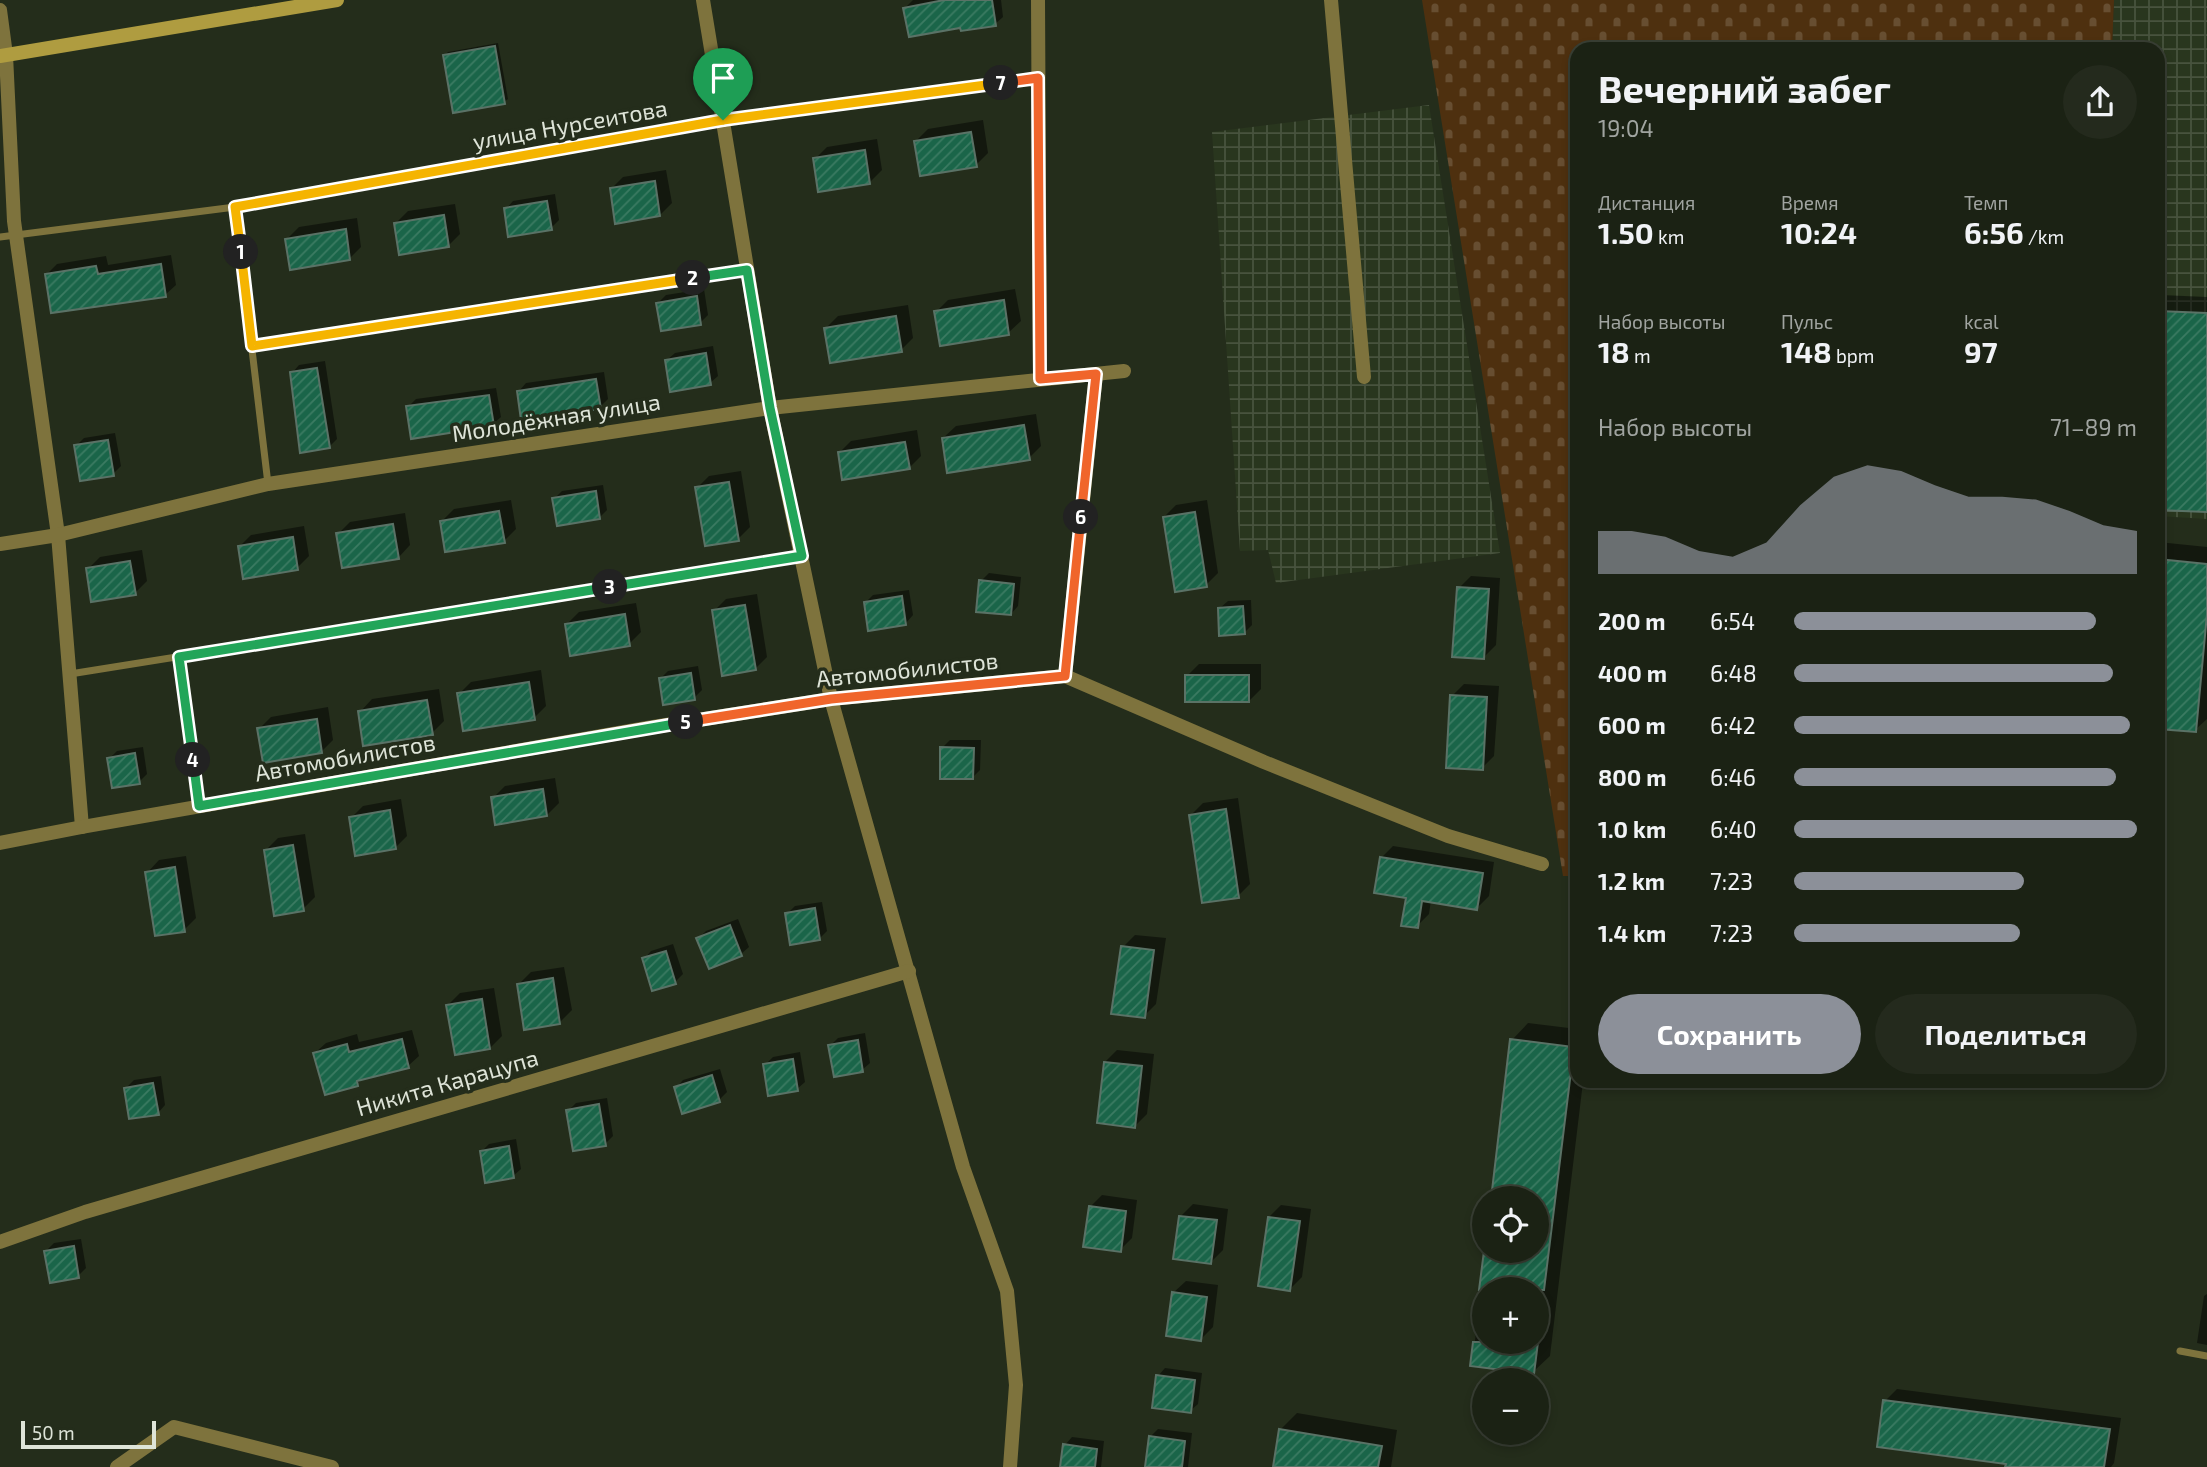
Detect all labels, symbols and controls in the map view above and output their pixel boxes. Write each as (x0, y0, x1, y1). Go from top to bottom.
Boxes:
pin (693, 48, 753, 120)
icon: arrive (704, 59, 742, 97)
text: Вечерний забег (1598, 65, 1891, 111)
button: share (2063, 65, 2137, 139)
pin: 7 (984, 66, 1018, 100)
text: 7 (995, 71, 1006, 94)
street label: улица Нурсеитова (471, 93, 670, 156)
text: 19:04 (1598, 114, 1654, 142)
text: Дистанция (1598, 191, 1695, 214)
text: Время (1781, 191, 1839, 214)
text: Темп (1964, 191, 2008, 214)
text: 1.50 (1598, 214, 1654, 250)
text: 10:24 (1781, 214, 1857, 250)
text: 6:56 (1964, 214, 2024, 250)
text: km (1654, 225, 1684, 248)
text: /km (2024, 225, 2064, 248)
pin: 1 (224, 234, 258, 270)
text: 1 (236, 240, 245, 263)
pin: 2 (676, 260, 710, 296)
text: 2 (687, 266, 698, 289)
text: Набор высоты (1598, 310, 1725, 333)
text: Пульс (1781, 310, 1833, 333)
text: kcal (1964, 310, 1999, 333)
text: 18 (1598, 333, 1630, 369)
text: 148 (1781, 333, 1832, 369)
text: 97 (1964, 333, 1998, 369)
text: m (1630, 344, 1651, 367)
text: bpm (1832, 344, 1875, 367)
street label: Молодёжная улица (450, 387, 662, 448)
text: Набор высоты (1598, 413, 1752, 441)
text: 71–89 m (2050, 413, 2137, 441)
pin: 6 (1064, 500, 1098, 534)
text: 6 (1075, 505, 1086, 528)
pin: 3 (592, 570, 628, 604)
text: 3 (604, 575, 615, 598)
text: 200 m (1598, 607, 1666, 635)
text: 6:54 (1710, 607, 1755, 635)
street label: Автомобилистов (815, 646, 999, 692)
text: 400 m (1598, 659, 1667, 687)
text: 6:48 (1710, 659, 1757, 687)
pin: 5 (668, 704, 704, 740)
text: 5 (680, 710, 691, 733)
text: 600 m (1598, 711, 1666, 739)
text: 6:42 (1710, 711, 1756, 739)
street label: Автомобилистов (253, 727, 437, 787)
pin: 4 (176, 742, 210, 778)
text: 4 (186, 748, 199, 771)
text: 800 m (1598, 763, 1667, 791)
text: 6:46 (1710, 763, 1756, 791)
text: 1.0 km (1598, 815, 1666, 843)
text: 6:40 (1710, 815, 1757, 843)
text: 1.2 km (1598, 867, 1665, 895)
text: 7:23 (1710, 867, 1753, 895)
text: 1.4 km (1598, 919, 1666, 947)
text: 7:23 (1710, 919, 1753, 947)
button: Сохранить (1598, 994, 1861, 1074)
button: Поделиться (1875, 994, 2137, 1074)
street label: Никита Карацупа (353, 1043, 541, 1122)
map controls (1472, 1186, 1549, 1445)
button: locate (1472, 1186, 1549, 1263)
button: + (1472, 1277, 1549, 1354)
button: − (1472, 1368, 1549, 1445)
scale bar (21, 1418, 156, 1450)
text: 50 m (32, 1421, 75, 1444)

